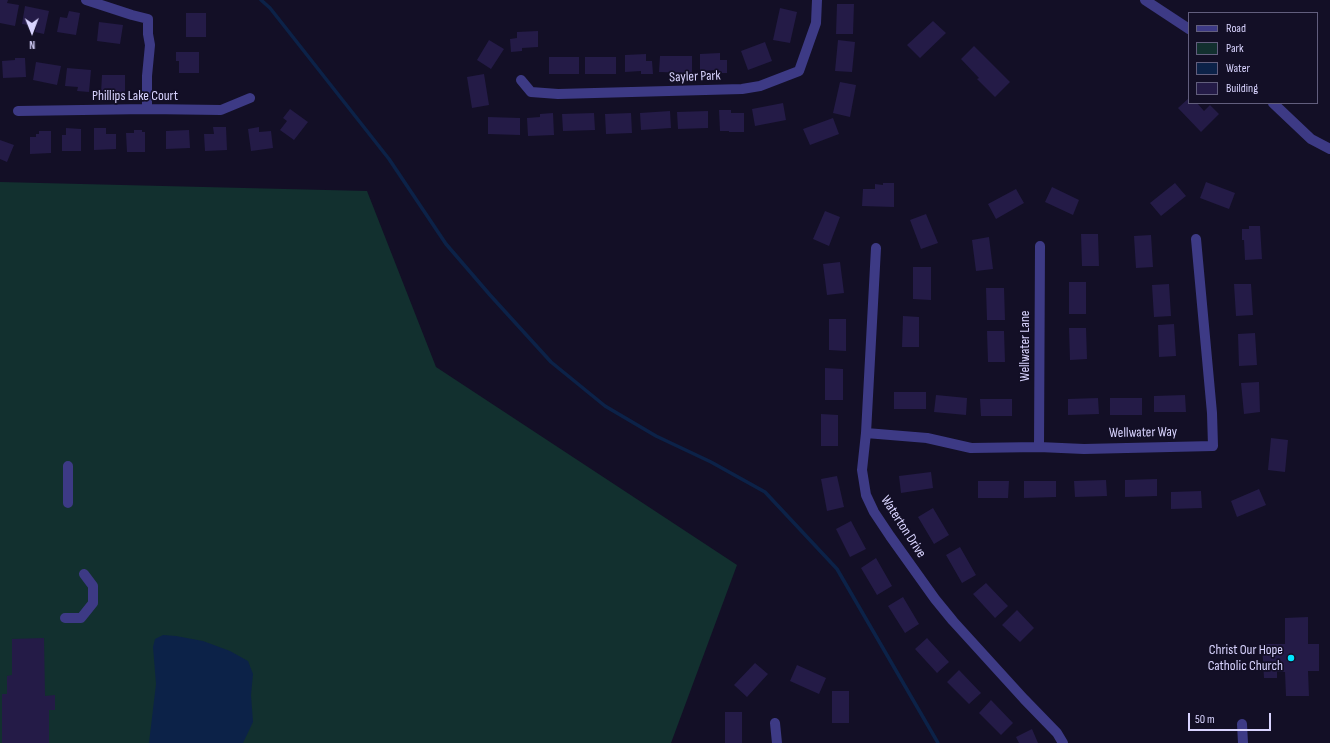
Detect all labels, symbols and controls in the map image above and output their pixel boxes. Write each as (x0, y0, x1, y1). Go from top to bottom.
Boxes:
north arrow (12, 12, 52, 52)
legend (1188, 12, 1318, 104)
text: Road (1226, 21, 1246, 36)
text: N (29, 38, 35, 51)
text: Park (1226, 41, 1244, 56)
text: Water (1226, 61, 1250, 76)
street label: Sayler Park (669, 68, 721, 86)
text: Building (1226, 81, 1258, 96)
street label: Phillips Lake Court (92, 88, 178, 104)
street label: Wellwater Lane (1017, 311, 1033, 381)
street label: Wellwater Way (1109, 424, 1177, 442)
street label: Waterton Drive (877, 493, 929, 561)
place label: Christ Our Hope Catholic Church (1208, 642, 1283, 674)
marker: Christ Our Hope Catholic Church (1286, 653, 1296, 663)
scale bar (1190, 705, 1273, 731)
text: 50 m (1195, 712, 1215, 727)

